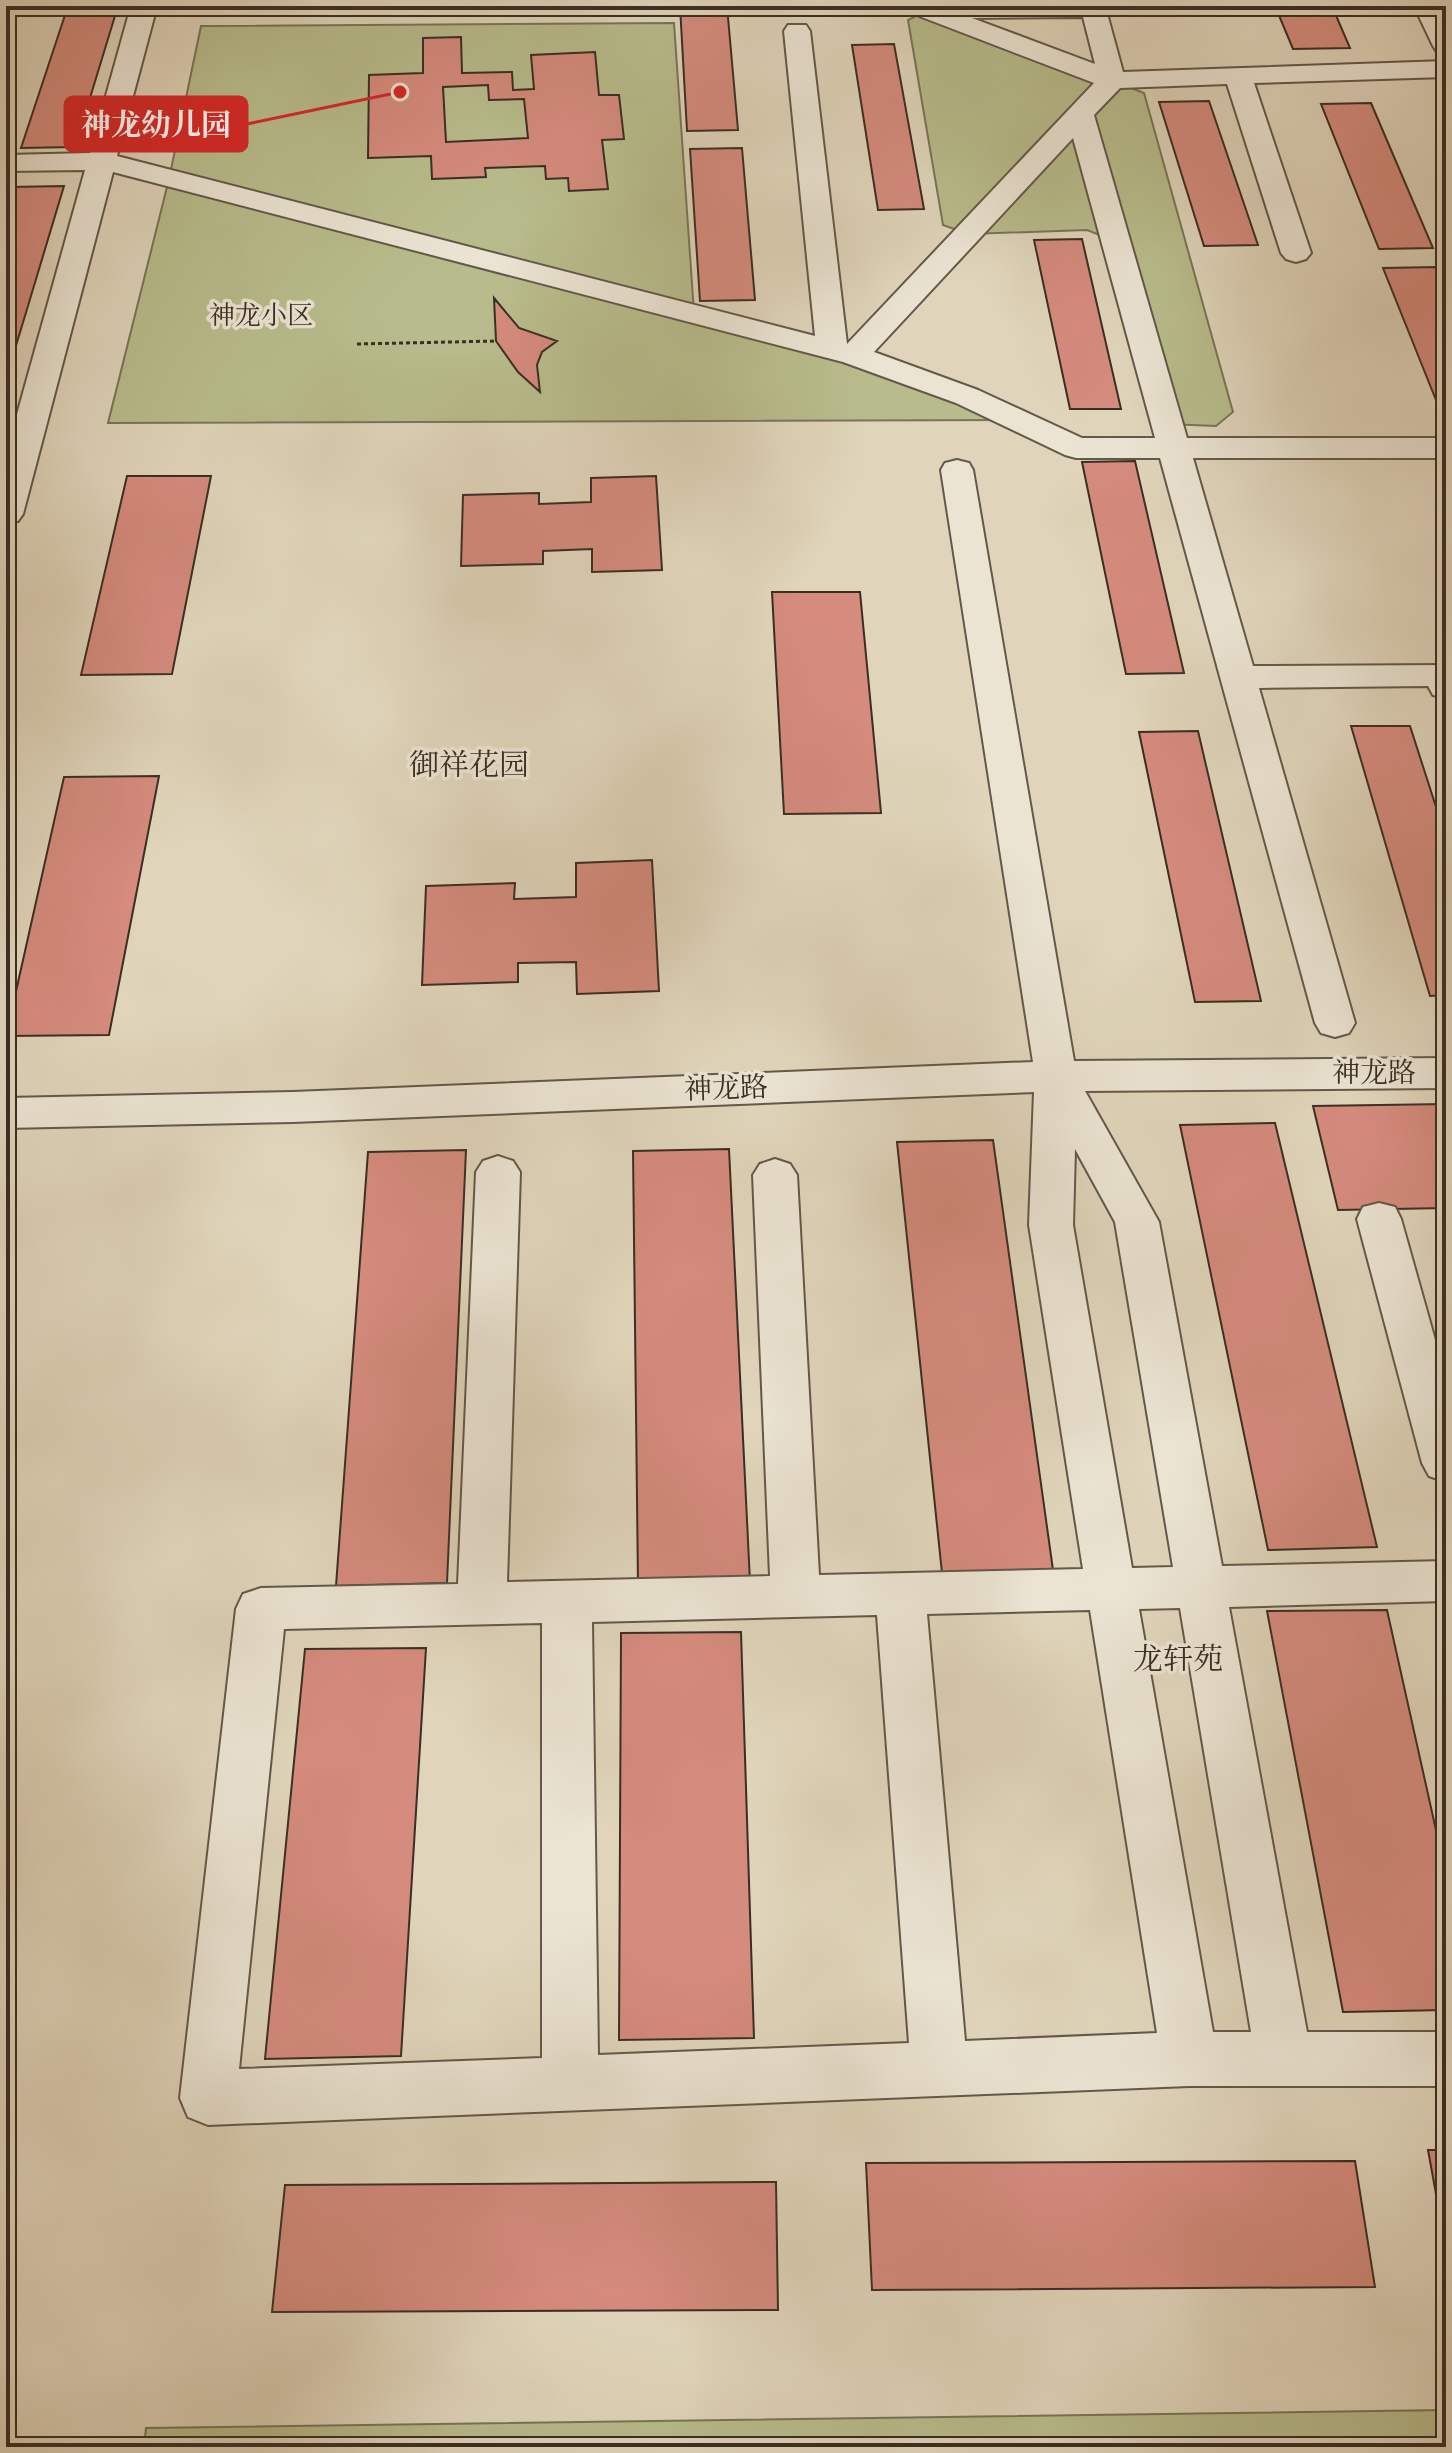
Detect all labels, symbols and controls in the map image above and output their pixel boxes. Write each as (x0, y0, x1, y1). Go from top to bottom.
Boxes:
callout: 神龙幼儿园 (65, 97, 247, 151)
text: 神龙幼儿园 (81, 108, 231, 146)
district label: 神龙小区 (209, 300, 313, 333)
district label: 御祥花园 (409, 748, 529, 786)
street label: 神龙路 (1332, 1057, 1416, 1092)
street label: 神龙路 (683, 1071, 769, 1109)
district label: 龙轩苑 (1133, 1642, 1223, 1680)

